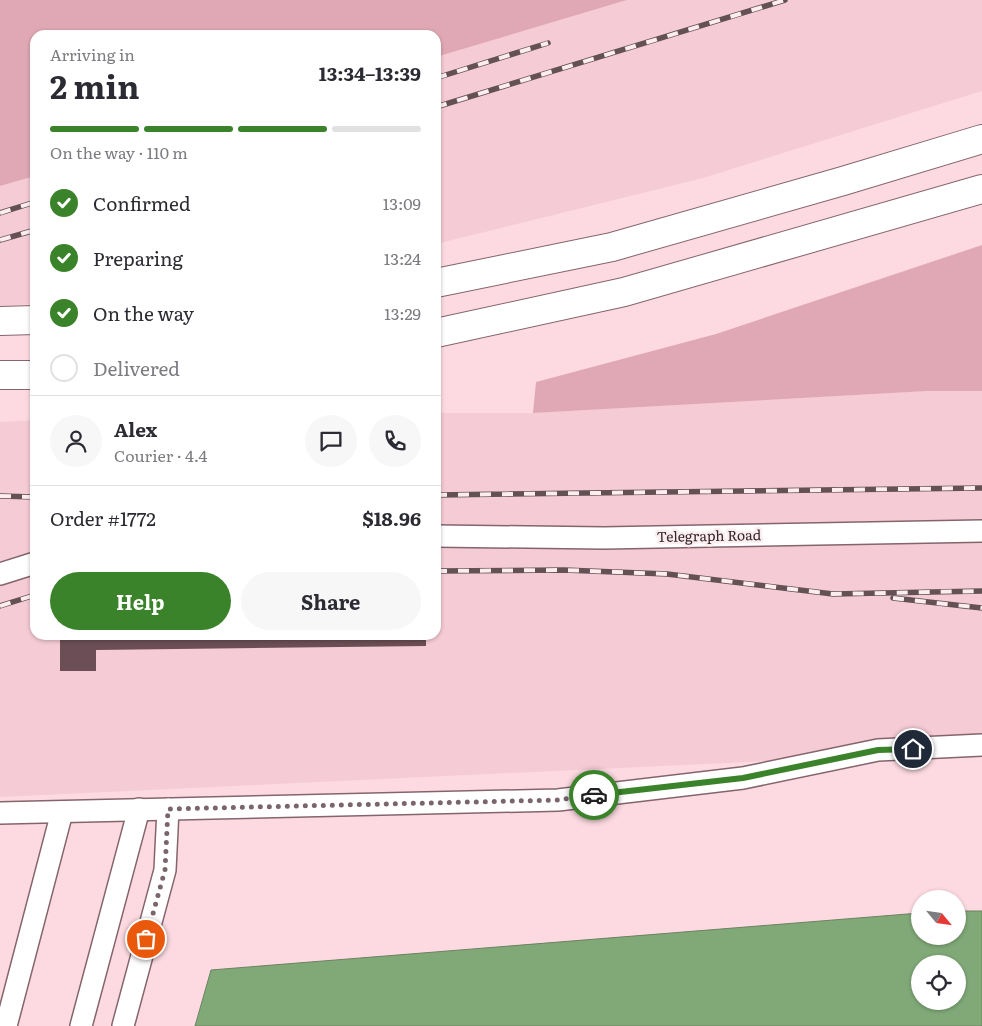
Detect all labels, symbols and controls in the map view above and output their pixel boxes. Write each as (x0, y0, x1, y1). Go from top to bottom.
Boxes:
text: Arriving in (50, 42, 135, 66)
text: 13:34–13:39 (319, 59, 421, 87)
text: 2 min (50, 61, 139, 109)
text: On the way · 110 m (50, 140, 188, 164)
icon: check (50, 189, 78, 217)
text: Confirmed (93, 189, 191, 217)
text: 13:09 (383, 191, 421, 215)
icon: check (50, 244, 78, 272)
text: Preparing (93, 244, 183, 272)
text: 13:24 (384, 246, 421, 270)
icon: check (50, 299, 78, 327)
text: On the way (93, 299, 194, 327)
text: 13:29 (384, 301, 421, 325)
text: Delivered (93, 354, 180, 382)
button: person (50, 415, 102, 467)
text: Alex (114, 415, 157, 443)
button: chat (305, 415, 357, 467)
button: phone (369, 415, 421, 467)
text: Courier · 4.4 (114, 443, 207, 467)
text: Order #1772 (50, 504, 156, 532)
text: $18.96 (362, 504, 421, 532)
street label: Telegraph Road (657, 524, 762, 546)
button: Help (50, 572, 231, 630)
button: Share (241, 572, 421, 630)
pin (892, 728, 934, 770)
icon: home (899, 735, 927, 763)
courier (569, 770, 619, 820)
icon: car (580, 781, 608, 809)
north arrow (911, 890, 966, 945)
map controls (911, 890, 966, 1010)
pin (125, 918, 167, 960)
icon: bag (132, 925, 160, 953)
button: locate (911, 955, 966, 1010)

